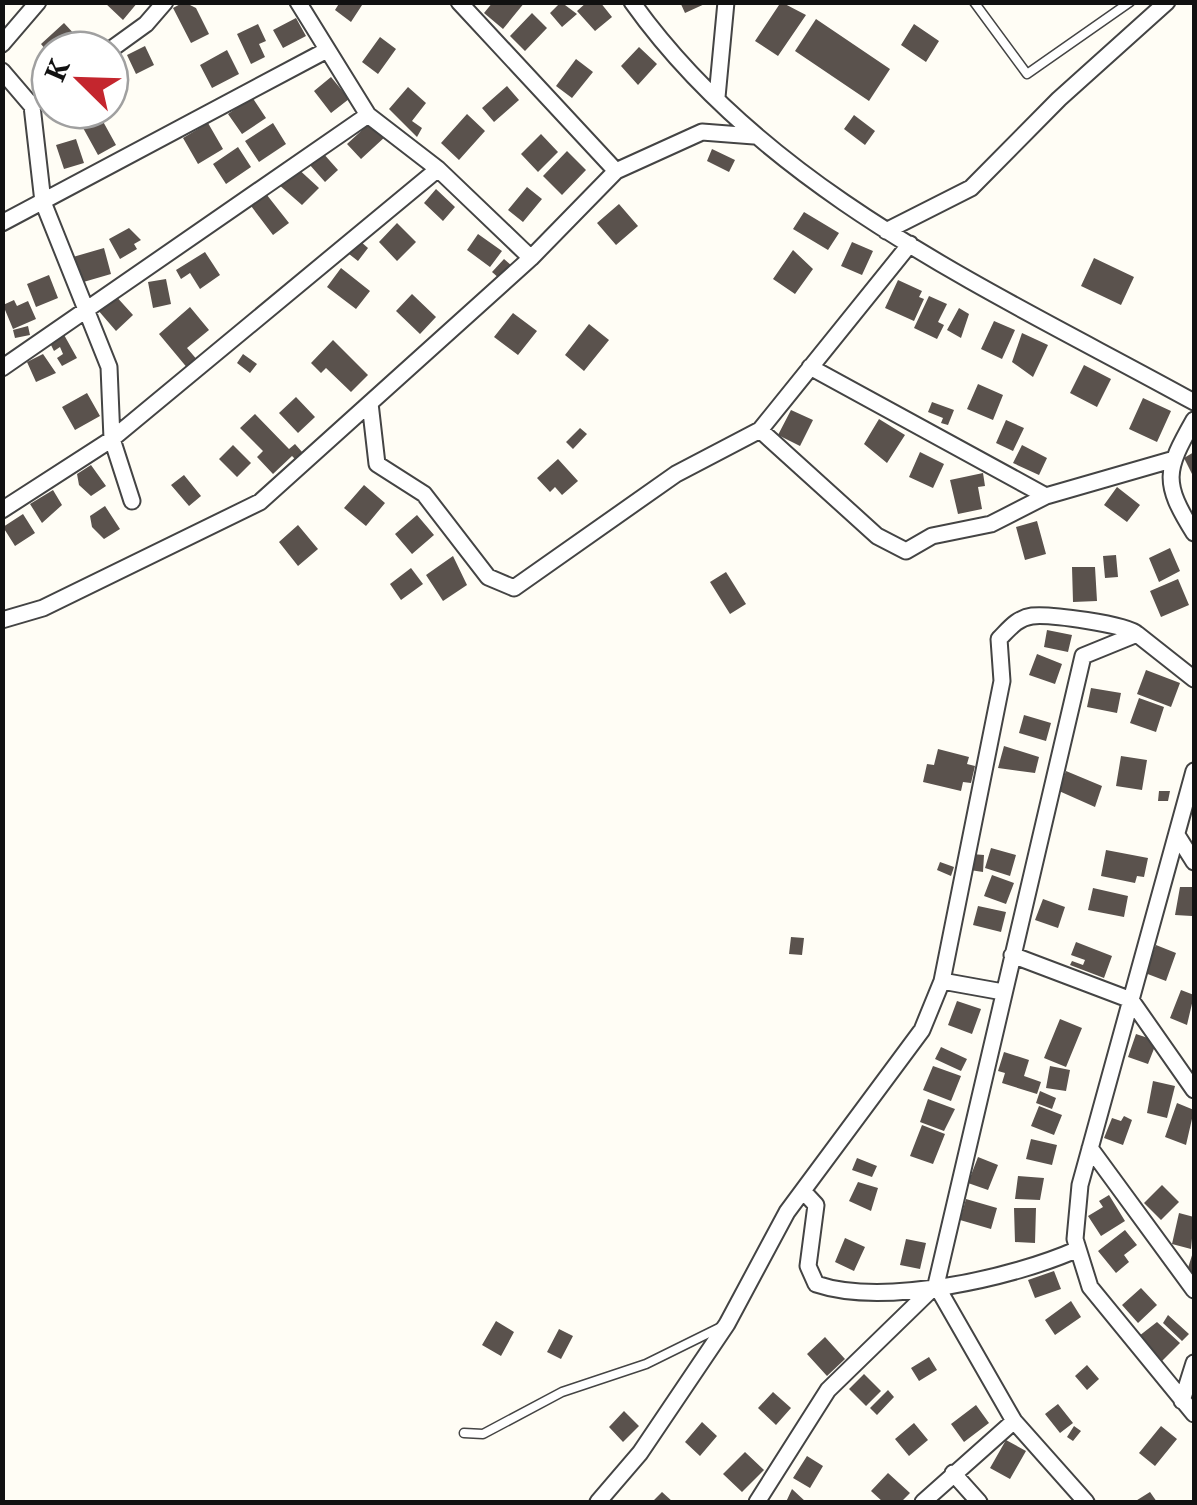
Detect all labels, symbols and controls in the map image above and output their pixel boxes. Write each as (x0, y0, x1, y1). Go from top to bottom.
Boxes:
north arrow (30, 30, 130, 130)
text: K (35, 53, 78, 87)

